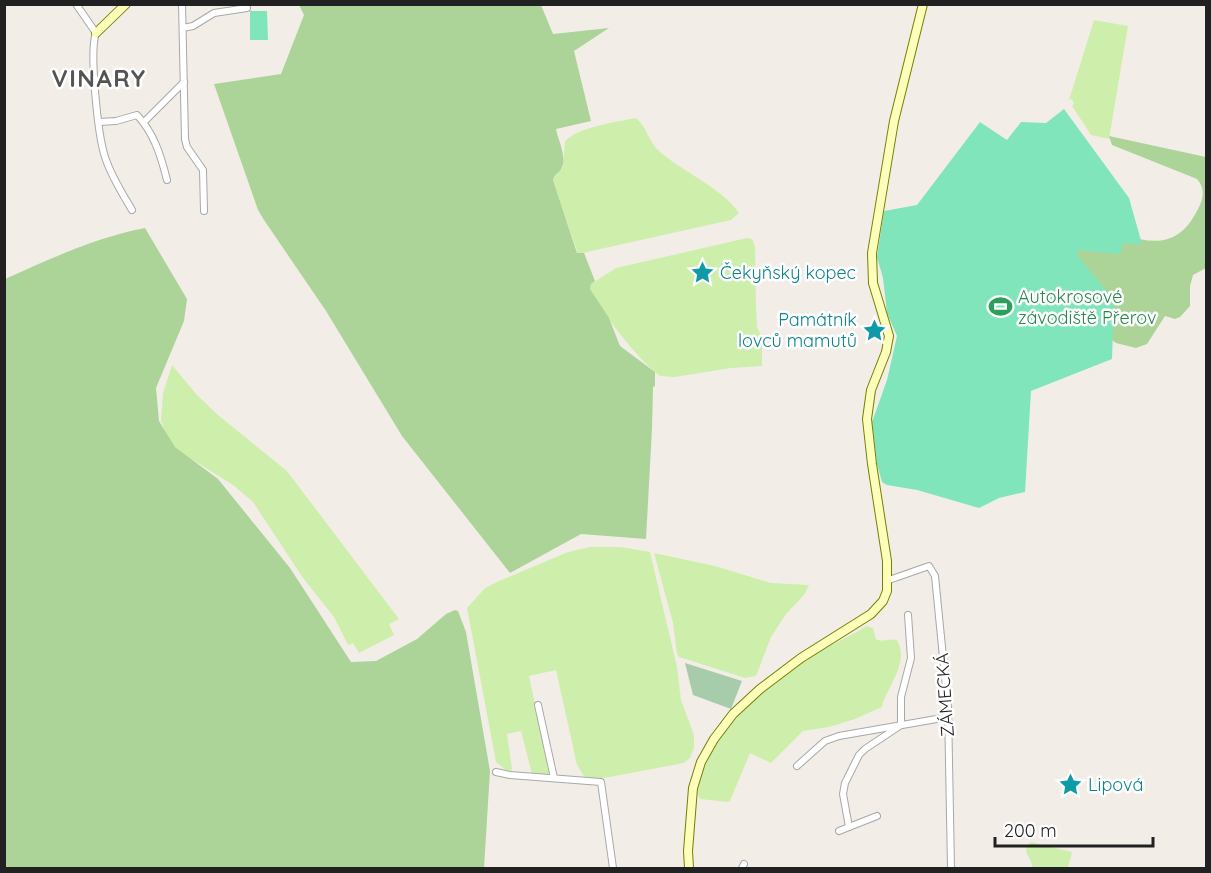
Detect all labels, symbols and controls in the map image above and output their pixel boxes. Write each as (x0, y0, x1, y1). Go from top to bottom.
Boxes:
district label: VINARY (51, 63, 147, 93)
place icon: Čekyňský kopec (689, 260, 715, 286)
place label: Čekyňský kopec (720, 261, 856, 284)
place label: Autokrosové závodiště Přerov (1018, 285, 1157, 329)
sports icon: Autokrosové závodiště Přerov (987, 294, 1013, 320)
place label: Památník lovců mamutů (738, 308, 857, 352)
place icon: Památník lovců mamutů (862, 317, 888, 343)
street label: ZÁMECKÁ (930, 652, 959, 738)
place icon: Lipová (1057, 772, 1083, 798)
place label: Lipová (1088, 773, 1144, 796)
scale bar (995, 810, 1152, 848)
text: 200 m (1004, 819, 1057, 842)

